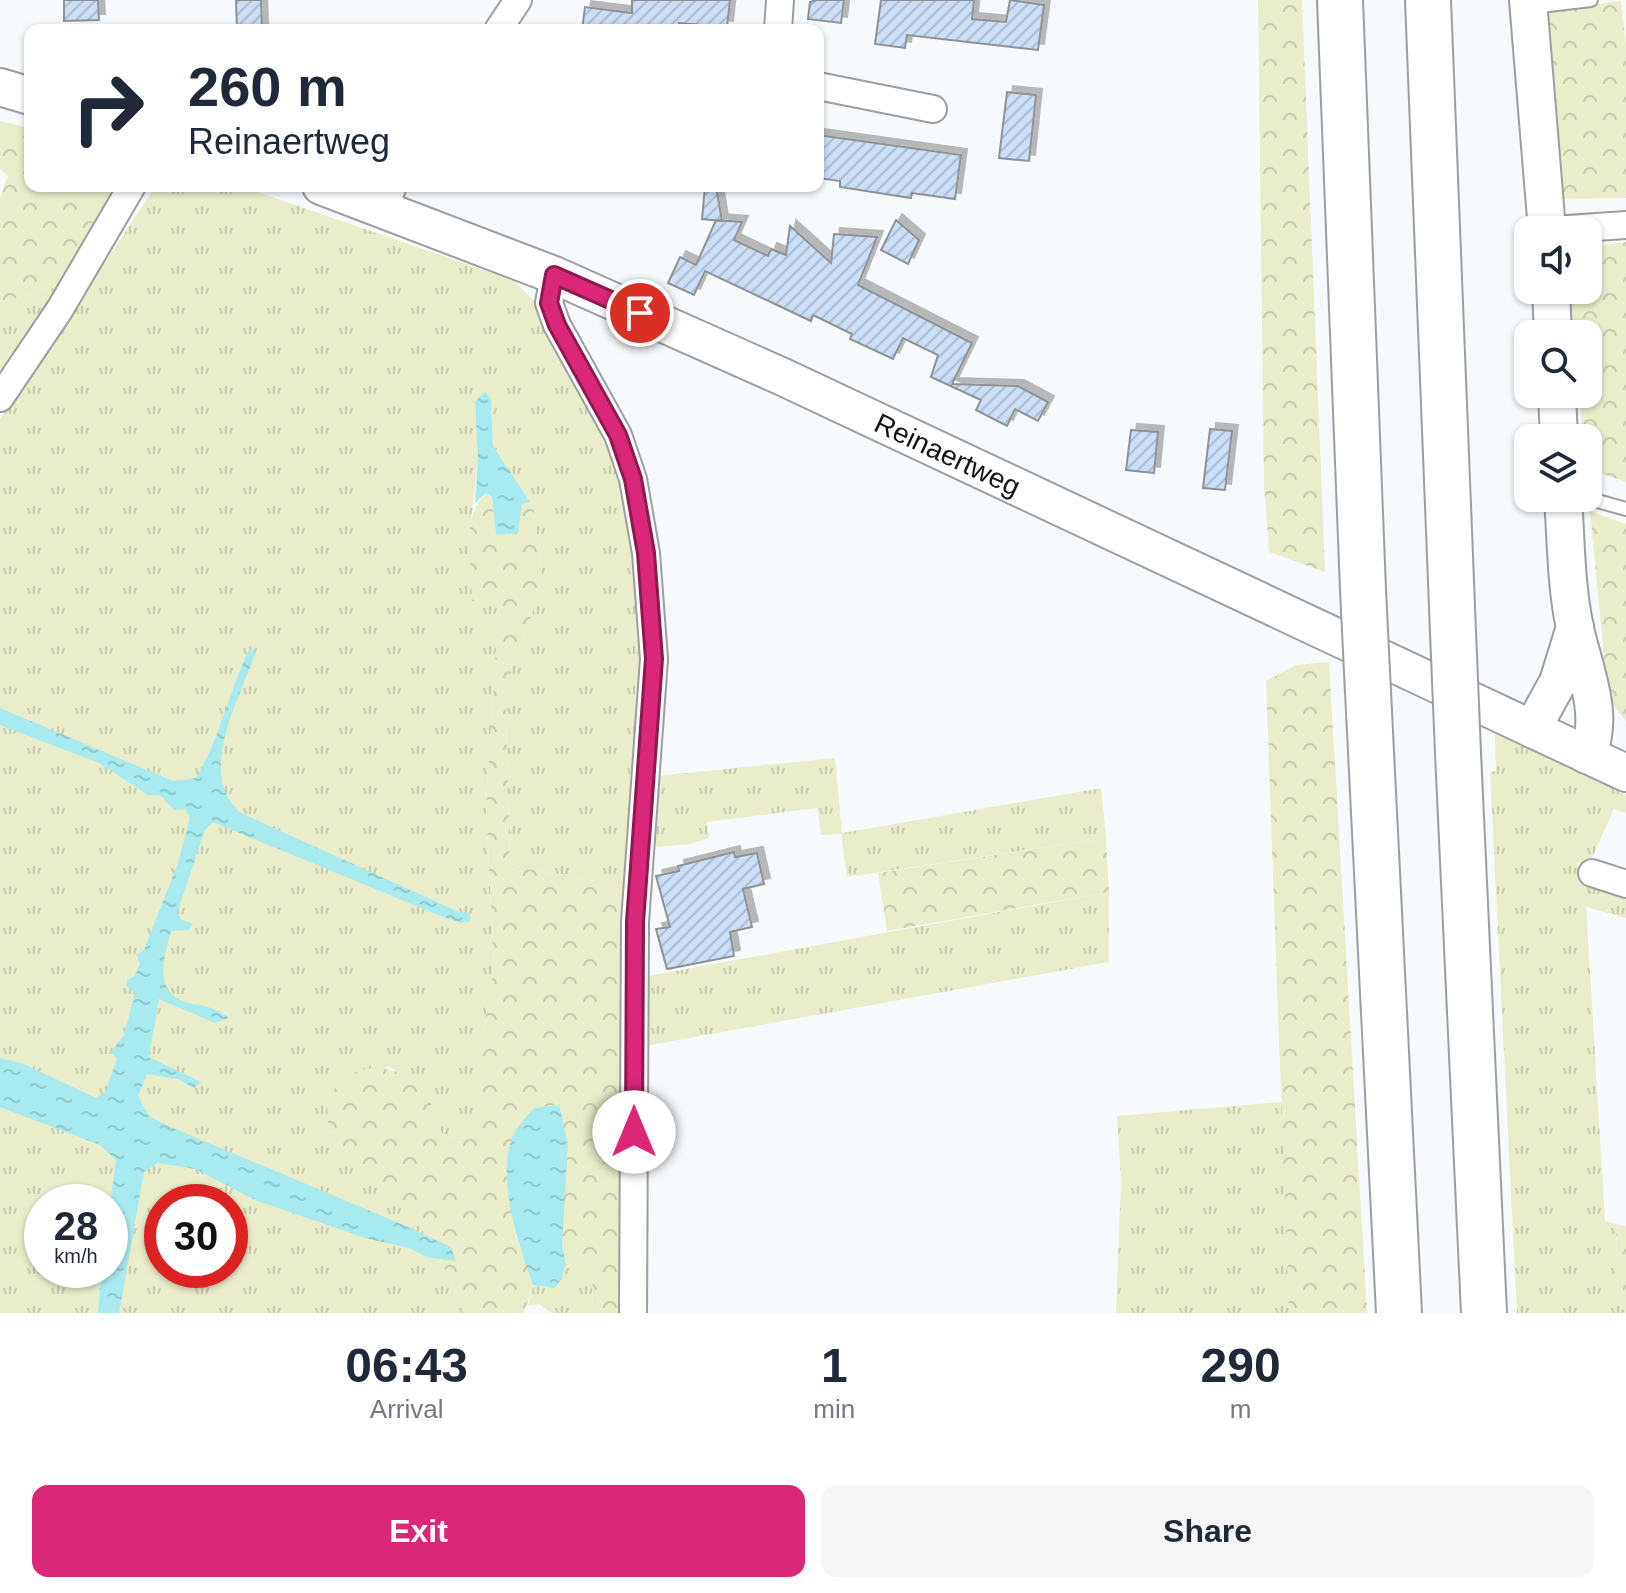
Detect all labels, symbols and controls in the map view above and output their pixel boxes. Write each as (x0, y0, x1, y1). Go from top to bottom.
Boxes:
text: 260 m (188, 55, 347, 118)
icon: right (56, 56, 160, 160)
text: Reinaertweg (188, 121, 390, 162)
map controls (1514, 216, 1602, 512)
button: sound (1514, 216, 1602, 304)
pin (606, 279, 674, 347)
icon: arrive (618, 291, 662, 335)
button: search (1514, 320, 1602, 408)
street label: Reinaertweg (870, 407, 1025, 502)
button: layers (1514, 424, 1602, 512)
position arrow (592, 1090, 676, 1174)
speed limit sign: 30 (144, 1184, 248, 1288)
text: 28 (54, 1204, 98, 1248)
text: km/h (54, 1245, 98, 1267)
text: 06:43 (345, 1339, 468, 1392)
text: 1 (821, 1339, 848, 1392)
text: 290 (1201, 1339, 1281, 1392)
text: Arrival (370, 1394, 444, 1424)
text: min (813, 1394, 855, 1424)
text: m (1230, 1394, 1251, 1424)
button: Exit (32, 1485, 805, 1577)
button: Share (821, 1485, 1594, 1577)

